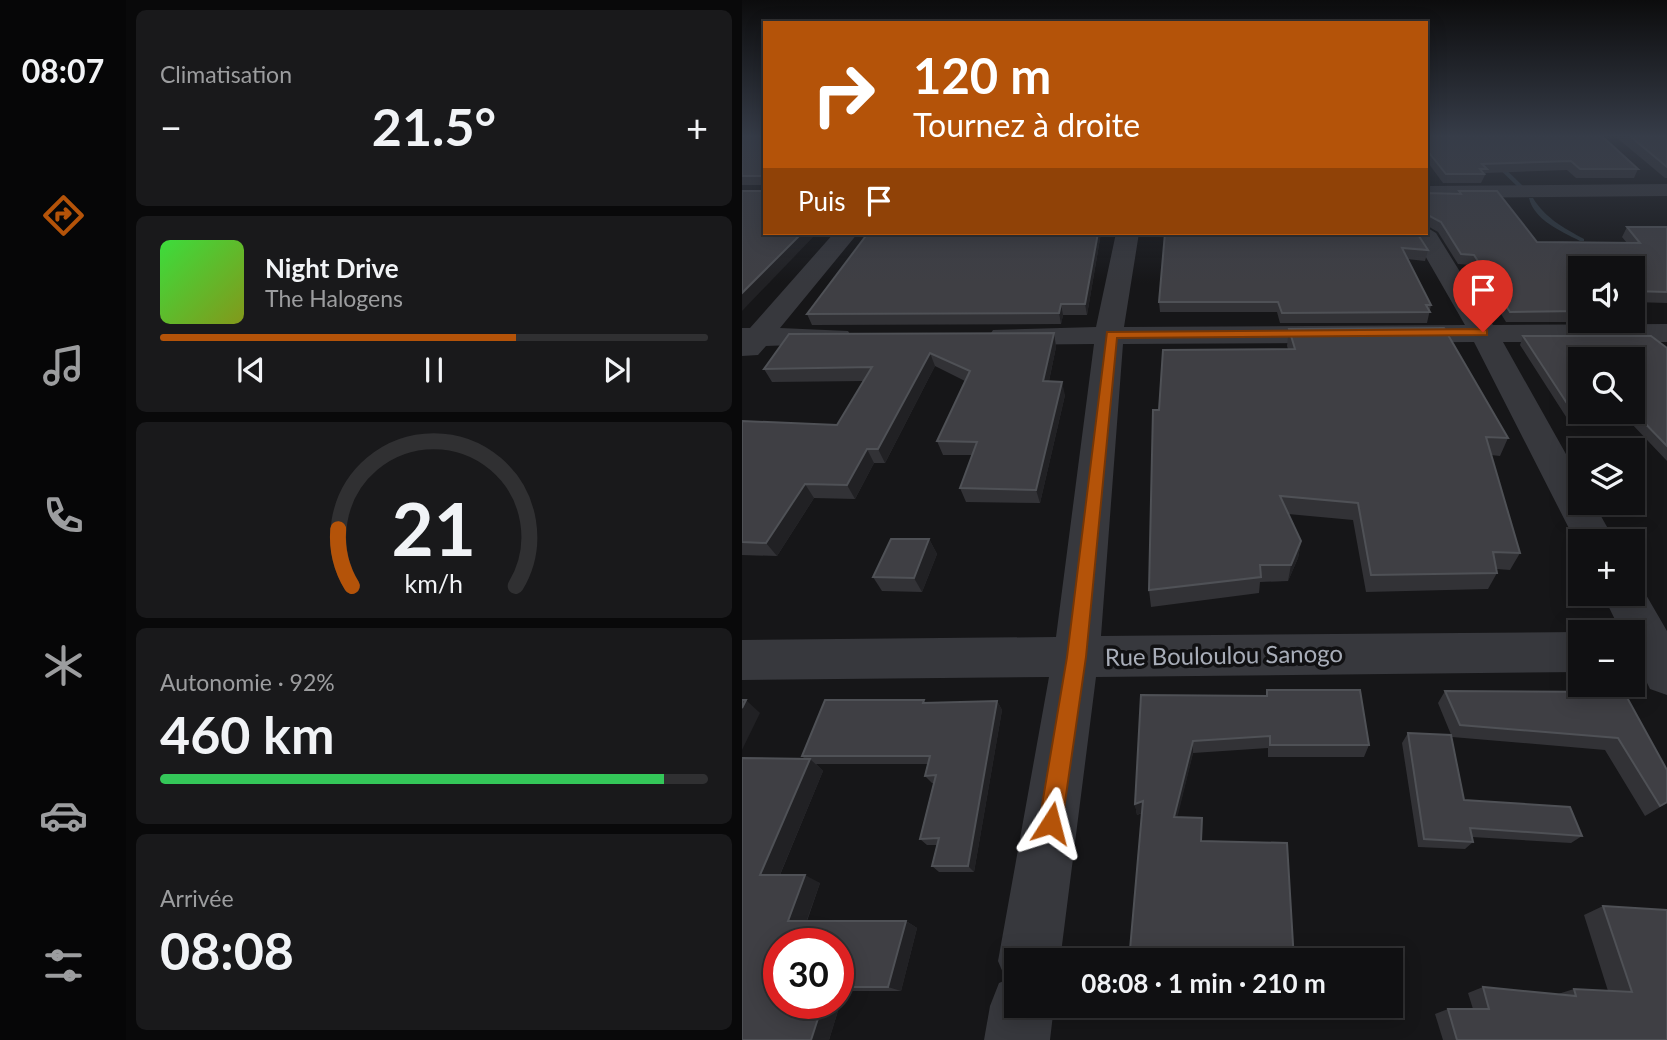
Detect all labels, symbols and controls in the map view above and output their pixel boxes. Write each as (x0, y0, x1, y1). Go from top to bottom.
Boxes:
text: 120 m (913, 46, 1051, 104)
icon: right (798, 49, 889, 140)
text: 08:07 (22, 51, 104, 90)
text: Climatisation (160, 60, 292, 88)
text: 21.5° (372, 95, 496, 157)
text: − (160, 104, 182, 150)
text: + (686, 104, 708, 150)
text: Tournez à droite (913, 105, 1140, 144)
icon: arrive (860, 182, 898, 220)
text: Puis (798, 185, 846, 217)
icon: directions (39, 191, 88, 240)
text: Night Drive (265, 252, 399, 284)
map controls (1568, 256, 1645, 697)
button: sound (1568, 256, 1645, 333)
pin (1453, 260, 1513, 332)
icon: arrive (1464, 271, 1502, 309)
text: The Halogens (265, 284, 403, 312)
icon: music (39, 341, 88, 390)
button: search (1568, 347, 1645, 424)
icon: previous (232, 351, 270, 389)
icon: pause (415, 351, 453, 389)
icon: next (598, 351, 636, 389)
button: layers (1568, 438, 1645, 515)
text: 21 (392, 484, 476, 572)
icon: phone (39, 491, 88, 540)
button: + (1568, 529, 1645, 606)
text: km/h (405, 568, 463, 598)
button: − (1568, 620, 1645, 697)
street label: Rue Bouloulou Sanogo (1105, 638, 1343, 671)
icon: climate (39, 641, 88, 690)
text: Autonomie · 92% (160, 668, 335, 696)
text: 460 km (160, 703, 334, 765)
position arrow (1014, 786, 1088, 860)
icon: car (39, 791, 88, 840)
text: Arrivée (160, 884, 234, 912)
text: 08:08 (160, 919, 294, 981)
speed limit sign: 30 (763, 928, 854, 1019)
icon: filters (39, 941, 88, 990)
text: 08:08 · 1 min · 210 m (1081, 967, 1326, 999)

